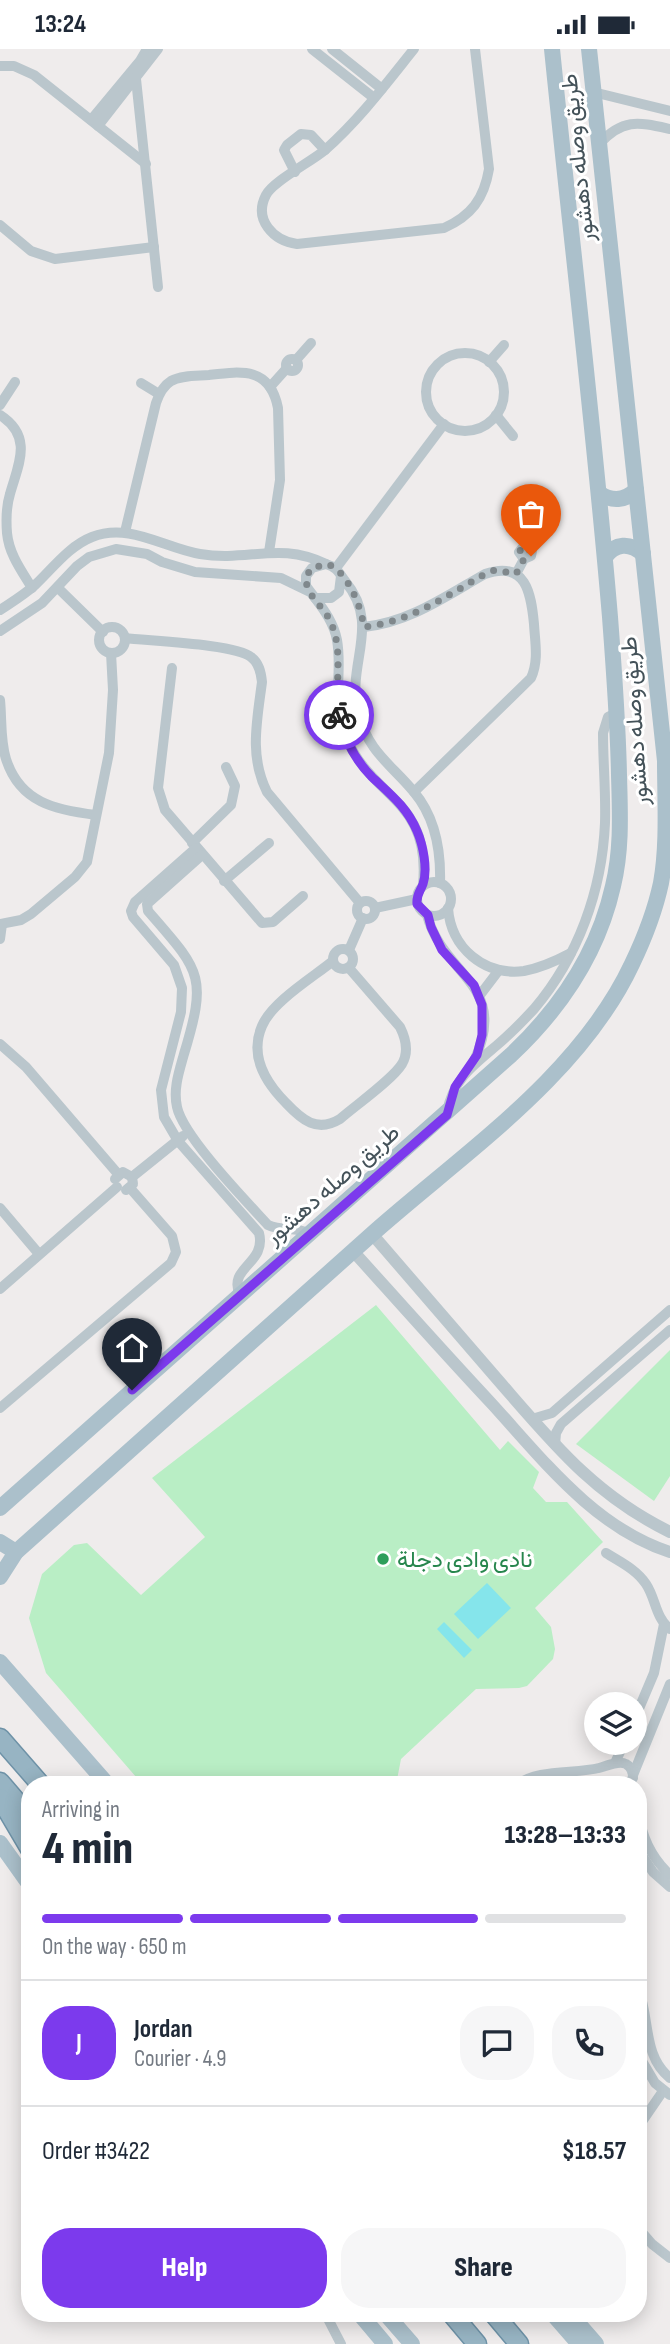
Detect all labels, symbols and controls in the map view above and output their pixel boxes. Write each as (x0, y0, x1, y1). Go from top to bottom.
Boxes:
text: 13:24 (35, 9, 86, 40)
street label: طريق وصله دهشور (555, 72, 601, 245)
pin (501, 484, 561, 556)
icon: bag (512, 495, 550, 533)
street label: طريق وصله دهشور (615, 636, 655, 807)
courier (304, 680, 374, 750)
icon: bike (320, 696, 358, 734)
street label: طريق وصله دهشور (259, 1119, 406, 1252)
pin (102, 1318, 162, 1390)
icon: home (113, 1329, 151, 1367)
place label: نادى وادى دجلة (397, 1546, 533, 1574)
marker: نادى وادى دجلة (375, 1551, 391, 1567)
map controls (584, 1692, 647, 1755)
button: layers (584, 1692, 647, 1755)
text: Arriving in (42, 1796, 120, 1824)
text: 13:28–13:33 (504, 1820, 626, 1851)
text: 4 min (42, 1822, 133, 1877)
text: On the way · 650 m (42, 1933, 187, 1961)
button: chat (460, 2006, 534, 2080)
button: phone (552, 2006, 626, 2080)
text: Jordan (134, 2014, 192, 2045)
text: J (76, 2028, 82, 2059)
text: Courier · 4.9 (134, 2045, 226, 2073)
text: Order #3422 (42, 2136, 150, 2167)
text: $18.57 (562, 2136, 626, 2167)
button: Help (42, 2228, 327, 2308)
button: Share (341, 2228, 626, 2308)

